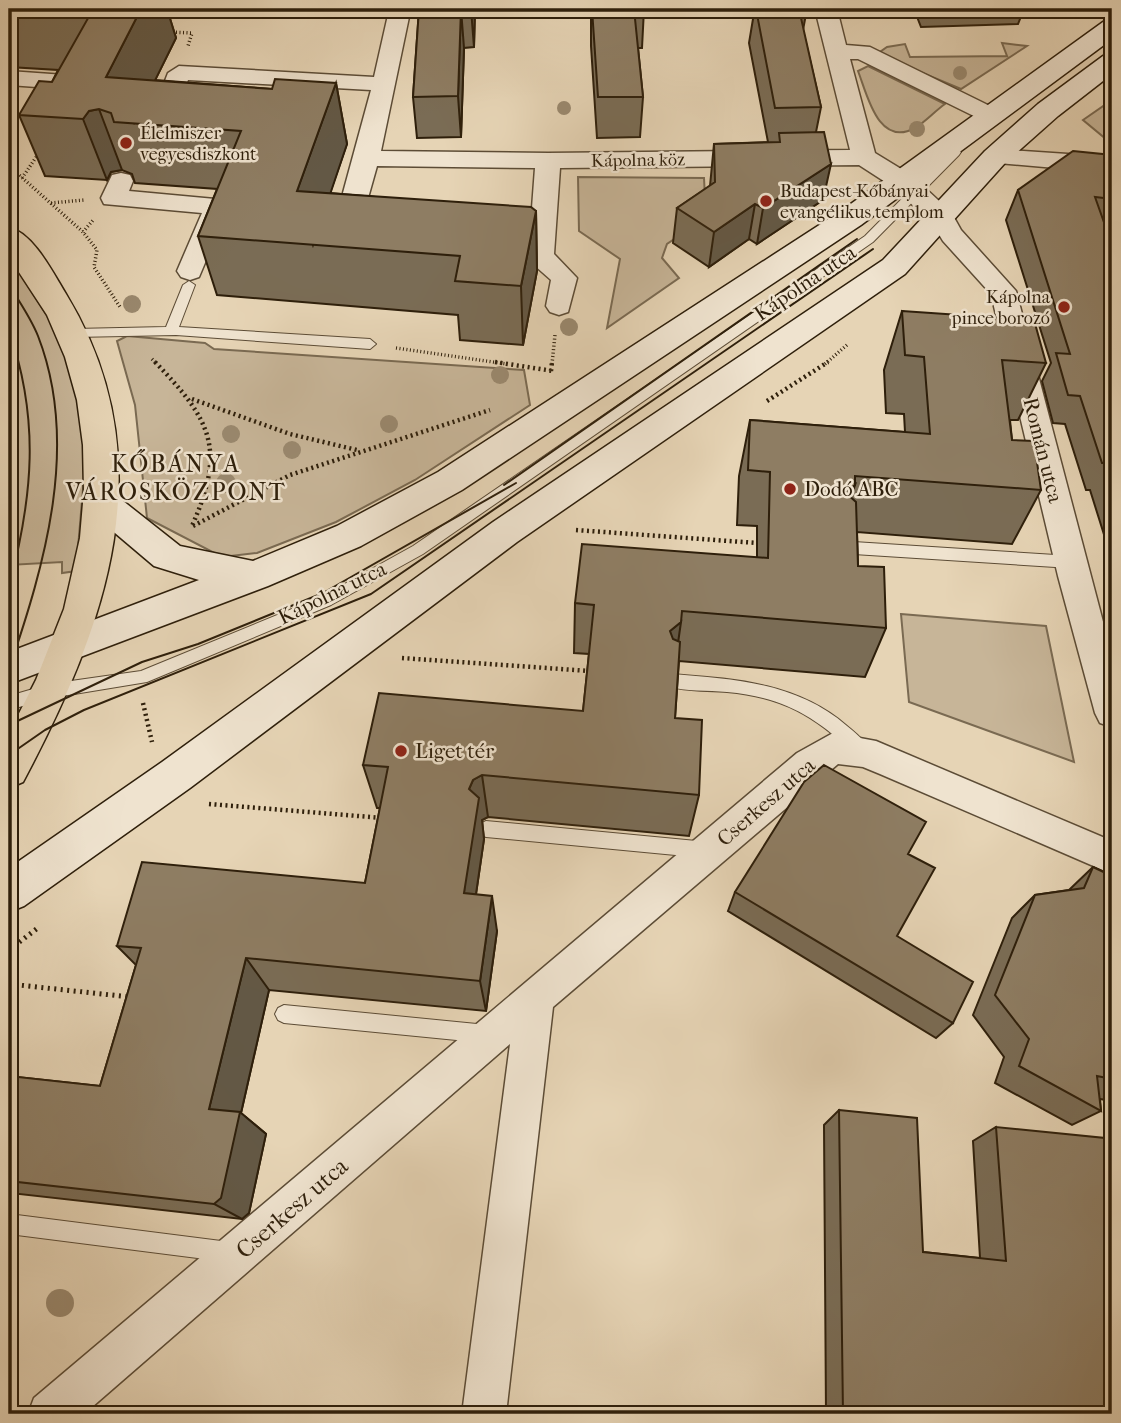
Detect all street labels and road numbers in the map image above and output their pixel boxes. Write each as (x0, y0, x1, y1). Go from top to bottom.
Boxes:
street label: Kápolna köz (591, 149, 685, 172)
street label: Kápolna utca (750, 240, 861, 326)
street label: Román utca (1018, 395, 1068, 505)
street label: Kápolna utca (274, 556, 390, 630)
street label: Cserkesz utca (712, 753, 820, 851)
street label: Cserkesz utca (230, 1151, 354, 1264)

